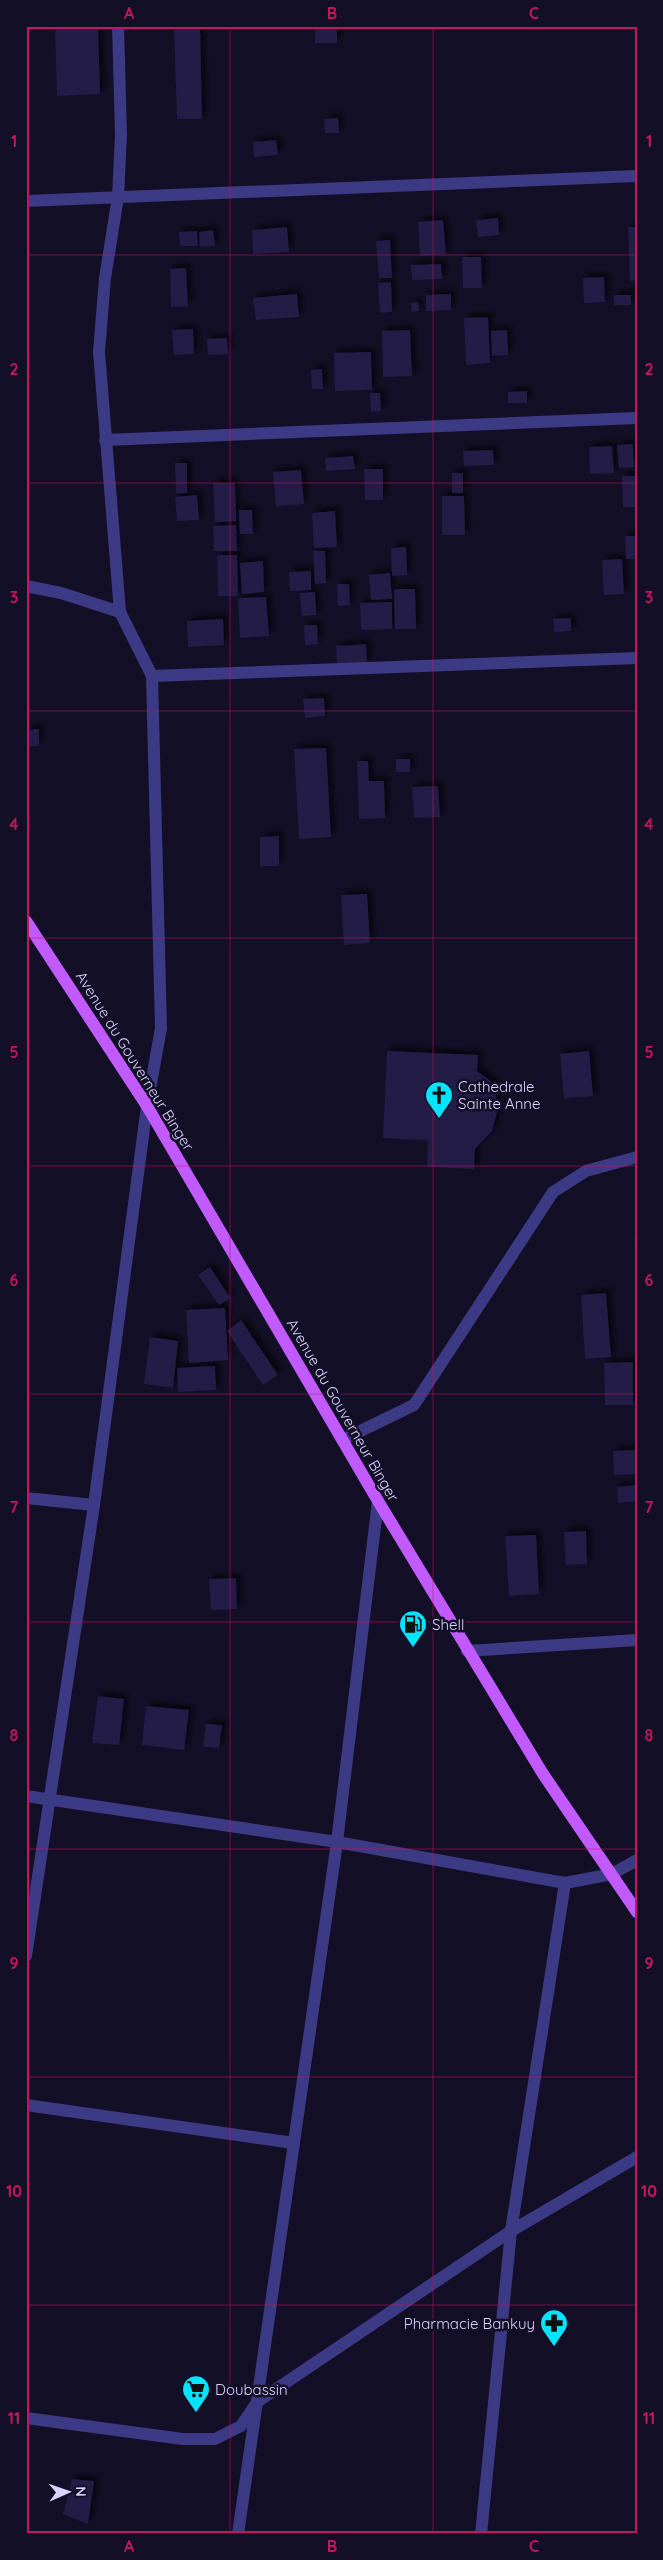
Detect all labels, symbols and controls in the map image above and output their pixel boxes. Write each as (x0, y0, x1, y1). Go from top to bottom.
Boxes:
text: A (124, 3, 135, 23)
text: B (327, 3, 337, 23)
text: C (529, 3, 539, 23)
text: 1 (11, 131, 17, 151)
text: 1 (646, 131, 652, 151)
text: 2 (9, 359, 19, 379)
text: 2 (644, 359, 654, 379)
text: 3 (10, 587, 18, 607)
text: 3 (645, 587, 653, 607)
text: 4 (9, 814, 19, 834)
text: 4 (644, 814, 654, 834)
street label: Avenue du Gouverneur Binger (72, 968, 198, 1154)
text: 5 (9, 1042, 19, 1062)
text: 5 (644, 1042, 654, 1062)
place label: Cathedrale Sainte Anne (458, 1077, 541, 1113)
church icon: Cathedrale Sainte Anne (424, 1080, 454, 1119)
text: 6 (10, 1270, 19, 1290)
text: 6 (645, 1270, 654, 1290)
street label: Avenue du Gouverneur Binger (283, 1315, 403, 1505)
text: 7 (10, 1497, 19, 1517)
text: 7 (645, 1497, 654, 1517)
fuel station icon: Shell (398, 1609, 428, 1648)
place label: Shell (432, 1615, 464, 1634)
text: 8 (10, 1725, 19, 1745)
text: 8 (645, 1725, 654, 1745)
text: 9 (9, 1953, 19, 1973)
text: 9 (644, 1953, 654, 1973)
text: 10 (6, 2181, 22, 2201)
text: 10 (641, 2181, 657, 2201)
pharmacy icon: Pharmacie Bankuy (539, 2308, 569, 2347)
place label: Pharmacie Bankuy (404, 2314, 535, 2333)
supermarket icon: Doubassin (181, 2374, 211, 2413)
place label: Doubassin (215, 2380, 288, 2399)
text: 11 (8, 2408, 20, 2428)
text: 11 (643, 2408, 655, 2428)
north arrow (42, 2468, 92, 2518)
text: N (72, 2486, 90, 2497)
text: A (124, 2536, 135, 2556)
text: B (327, 2536, 337, 2556)
text: C (529, 2536, 539, 2556)

